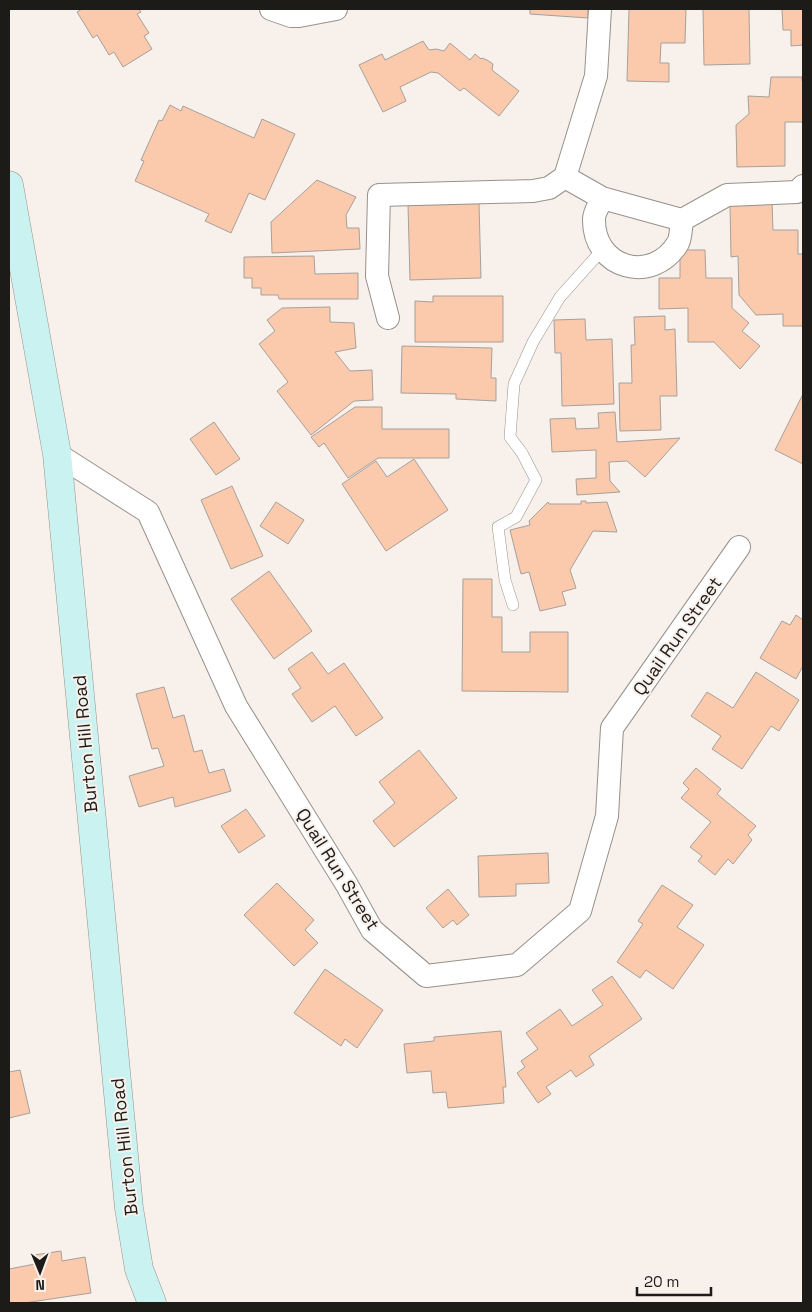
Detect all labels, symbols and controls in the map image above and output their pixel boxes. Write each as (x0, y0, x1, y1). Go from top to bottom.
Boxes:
street label: Quail Run Street (627, 572, 727, 700)
street label: Burton Hill Road (68, 674, 102, 814)
street label: Quail Run Street (291, 804, 385, 934)
street label: Burton Hill Road (105, 1077, 143, 1217)
north arrow (15, 1247, 65, 1297)
scale bar (637, 1264, 711, 1296)
text: 20 m (644, 1272, 679, 1291)
text: N (35, 1276, 45, 1294)

